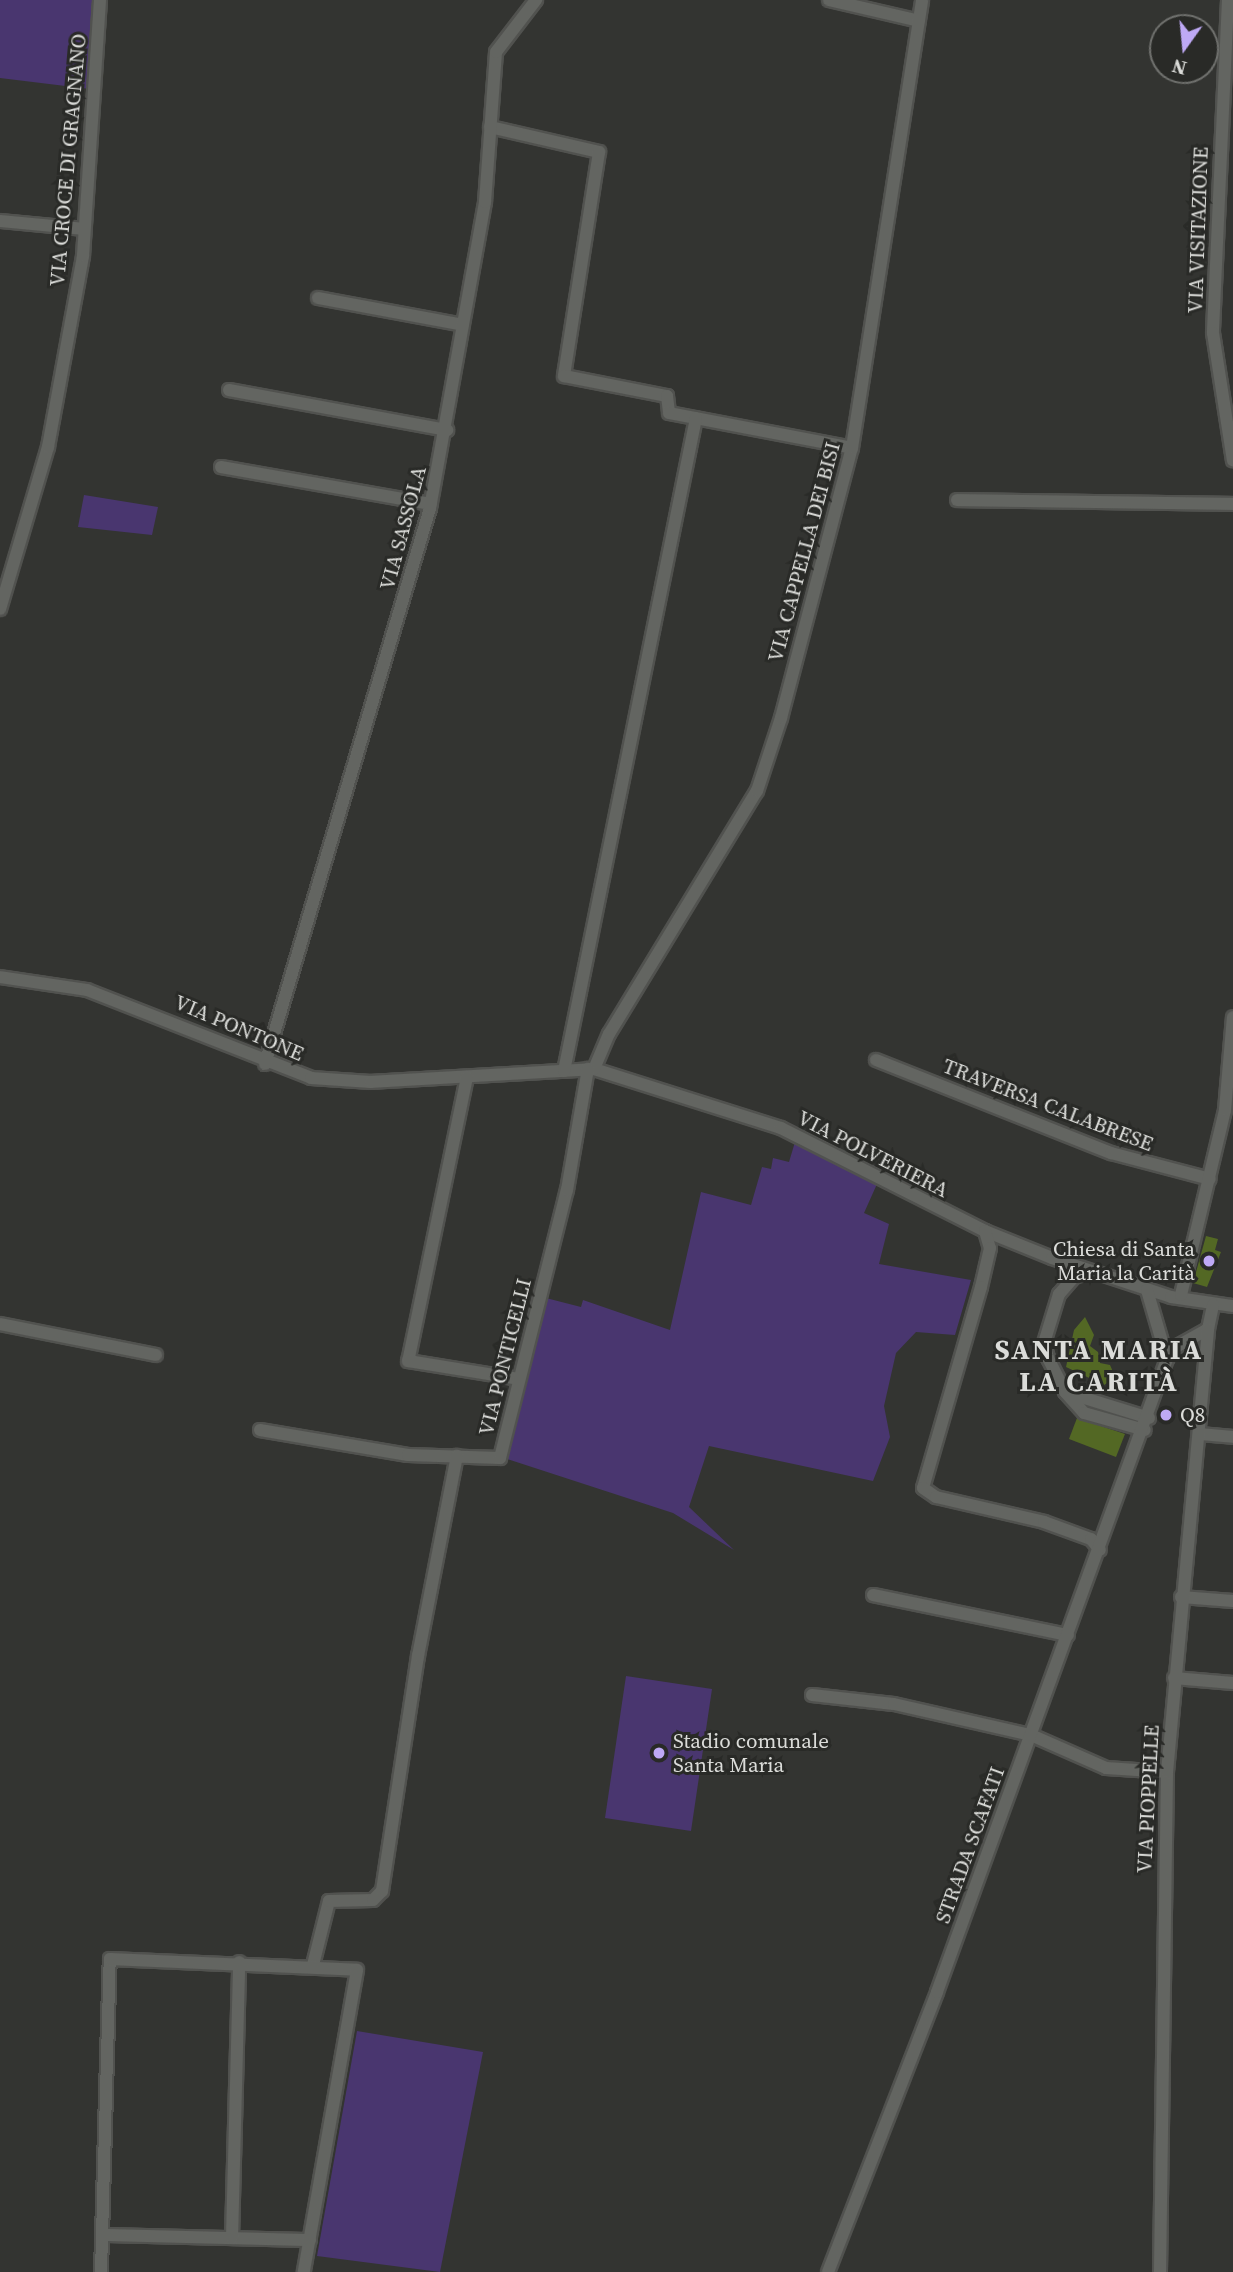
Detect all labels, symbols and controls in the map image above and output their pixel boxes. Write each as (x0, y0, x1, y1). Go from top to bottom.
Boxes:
north arrow (1149, 14, 1219, 84)
street label: VIA CROCE DI GRAGNANO (44, 33, 92, 287)
text: N (1169, 53, 1189, 82)
street label: VIA VISITAZIONE (1182, 146, 1214, 314)
street label: VIA CAPPELLA DEI BISI (762, 439, 846, 665)
street label: VIA SASSOLA (374, 463, 432, 593)
street label: VIA PONTONE (171, 989, 307, 1067)
street label: TRAVERSA CALABRESE (939, 1053, 1157, 1157)
street label: VIA POLVERIERA (793, 1105, 953, 1203)
place label: Chiesa di Santa Maria la Carità (1053, 1236, 1195, 1286)
marker: Chiesa di Santa Maria la Carità (1201, 1253, 1217, 1269)
street label: VIA PONTICELLI (473, 1276, 537, 1438)
district label: SANTA MARIA LA CARITÀ (996, 1332, 1202, 1398)
place label: Q8 (1180, 1402, 1205, 1428)
marker: Q8 (1158, 1407, 1174, 1423)
street label: VIA PIOPPELLE (1132, 1724, 1164, 1874)
place label: Stadio comunale Santa Maria (673, 1728, 829, 1778)
marker: Stadio comunale Santa Maria (651, 1745, 667, 1761)
street label: STRADA SCAFATI (930, 1763, 1010, 1927)

